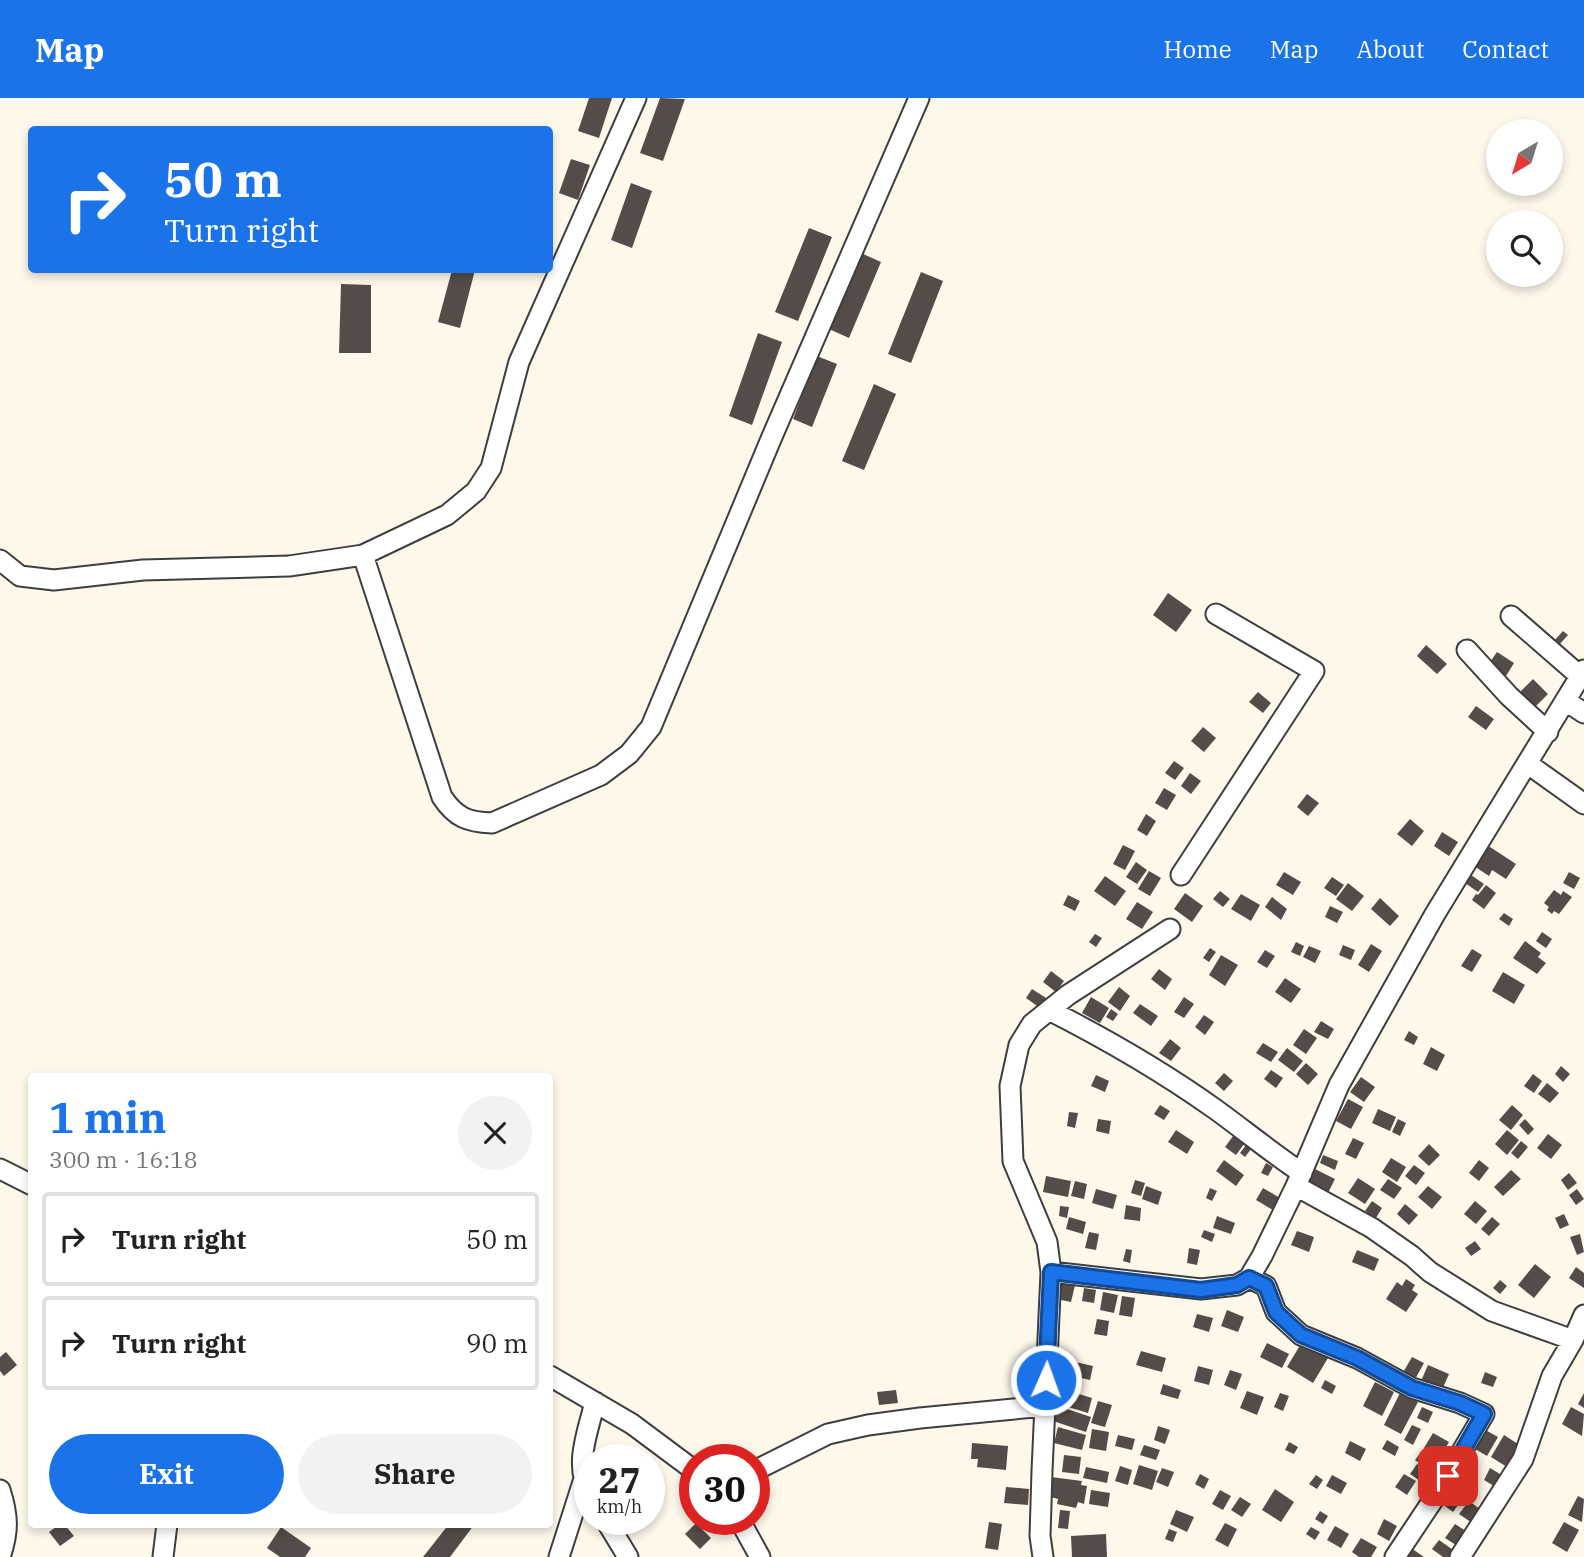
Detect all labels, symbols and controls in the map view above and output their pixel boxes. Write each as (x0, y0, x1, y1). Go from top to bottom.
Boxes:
text: Map (35, 28, 104, 71)
text: Home (1164, 33, 1232, 65)
text: Map (1270, 33, 1318, 65)
text: About (1356, 33, 1424, 65)
text: Contact (1462, 33, 1549, 65)
north arrow (1486, 119, 1563, 196)
map controls (1486, 119, 1563, 287)
text: 50 m (164, 147, 282, 210)
icon: right (49, 154, 140, 245)
text: Turn right (164, 209, 319, 251)
button: search (1486, 210, 1563, 287)
text: 1 min (49, 1090, 167, 1145)
button: close (458, 1096, 532, 1170)
text: 300 m · 16:18 (49, 1144, 198, 1174)
icon: right (53, 1220, 91, 1258)
text: Turn right (112, 1222, 246, 1256)
text: 50 m (466, 1222, 528, 1256)
icon: right (53, 1324, 91, 1362)
text: Turn right (112, 1326, 246, 1360)
text: 90 m (466, 1326, 528, 1360)
position arrow (1009, 1343, 1083, 1417)
button: Exit (49, 1434, 284, 1514)
button: Share (298, 1434, 532, 1514)
speed limit sign: 30 (679, 1444, 770, 1535)
pin (1418, 1446, 1478, 1506)
text: 27 (598, 1457, 641, 1503)
icon: arrive (1429, 1457, 1467, 1495)
text: km/h (597, 1495, 642, 1518)

